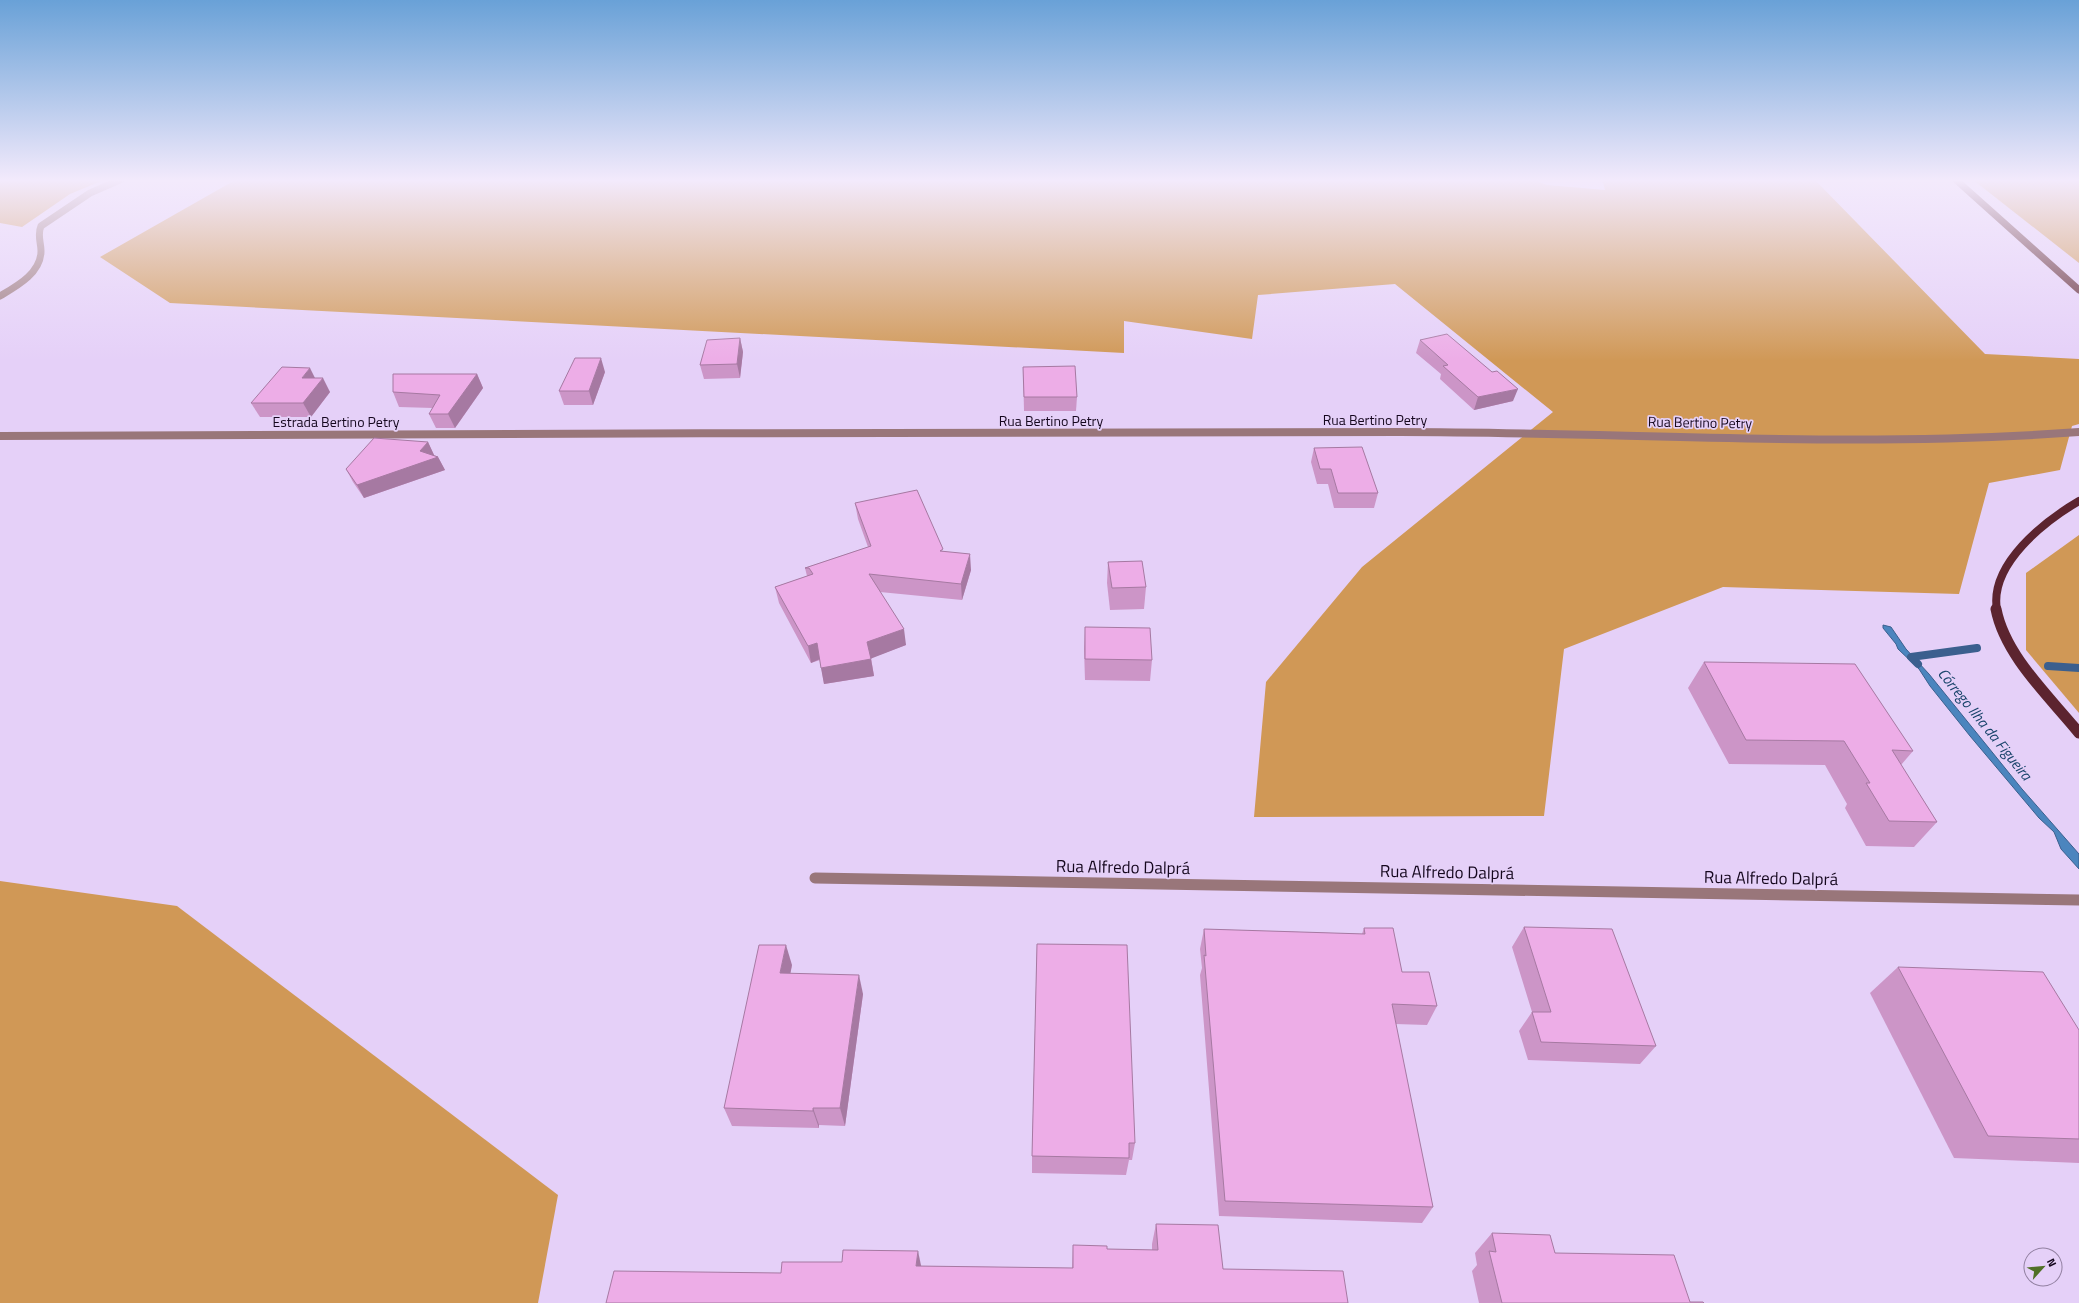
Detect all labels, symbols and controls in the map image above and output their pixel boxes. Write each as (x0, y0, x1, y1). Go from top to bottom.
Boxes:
street label: Rua Bertino Petry (1323, 409, 1427, 430)
street label: Rua Bertino Petry (999, 410, 1103, 431)
street label: Estrada Bertino Petry (273, 411, 400, 432)
street label: Rua Bertino Petry (1648, 411, 1753, 433)
water label: Córrego Ilha da Figueira (1932, 663, 2039, 786)
street label: Rua Alfredo Dalprá (1056, 853, 1191, 881)
street label: Rua Alfredo Dalprá (1380, 858, 1515, 886)
street label: Rua Alfredo Dalprá (1704, 864, 1839, 892)
north arrow (2023, 1247, 2063, 1287)
text: N (2043, 1255, 2061, 1269)

